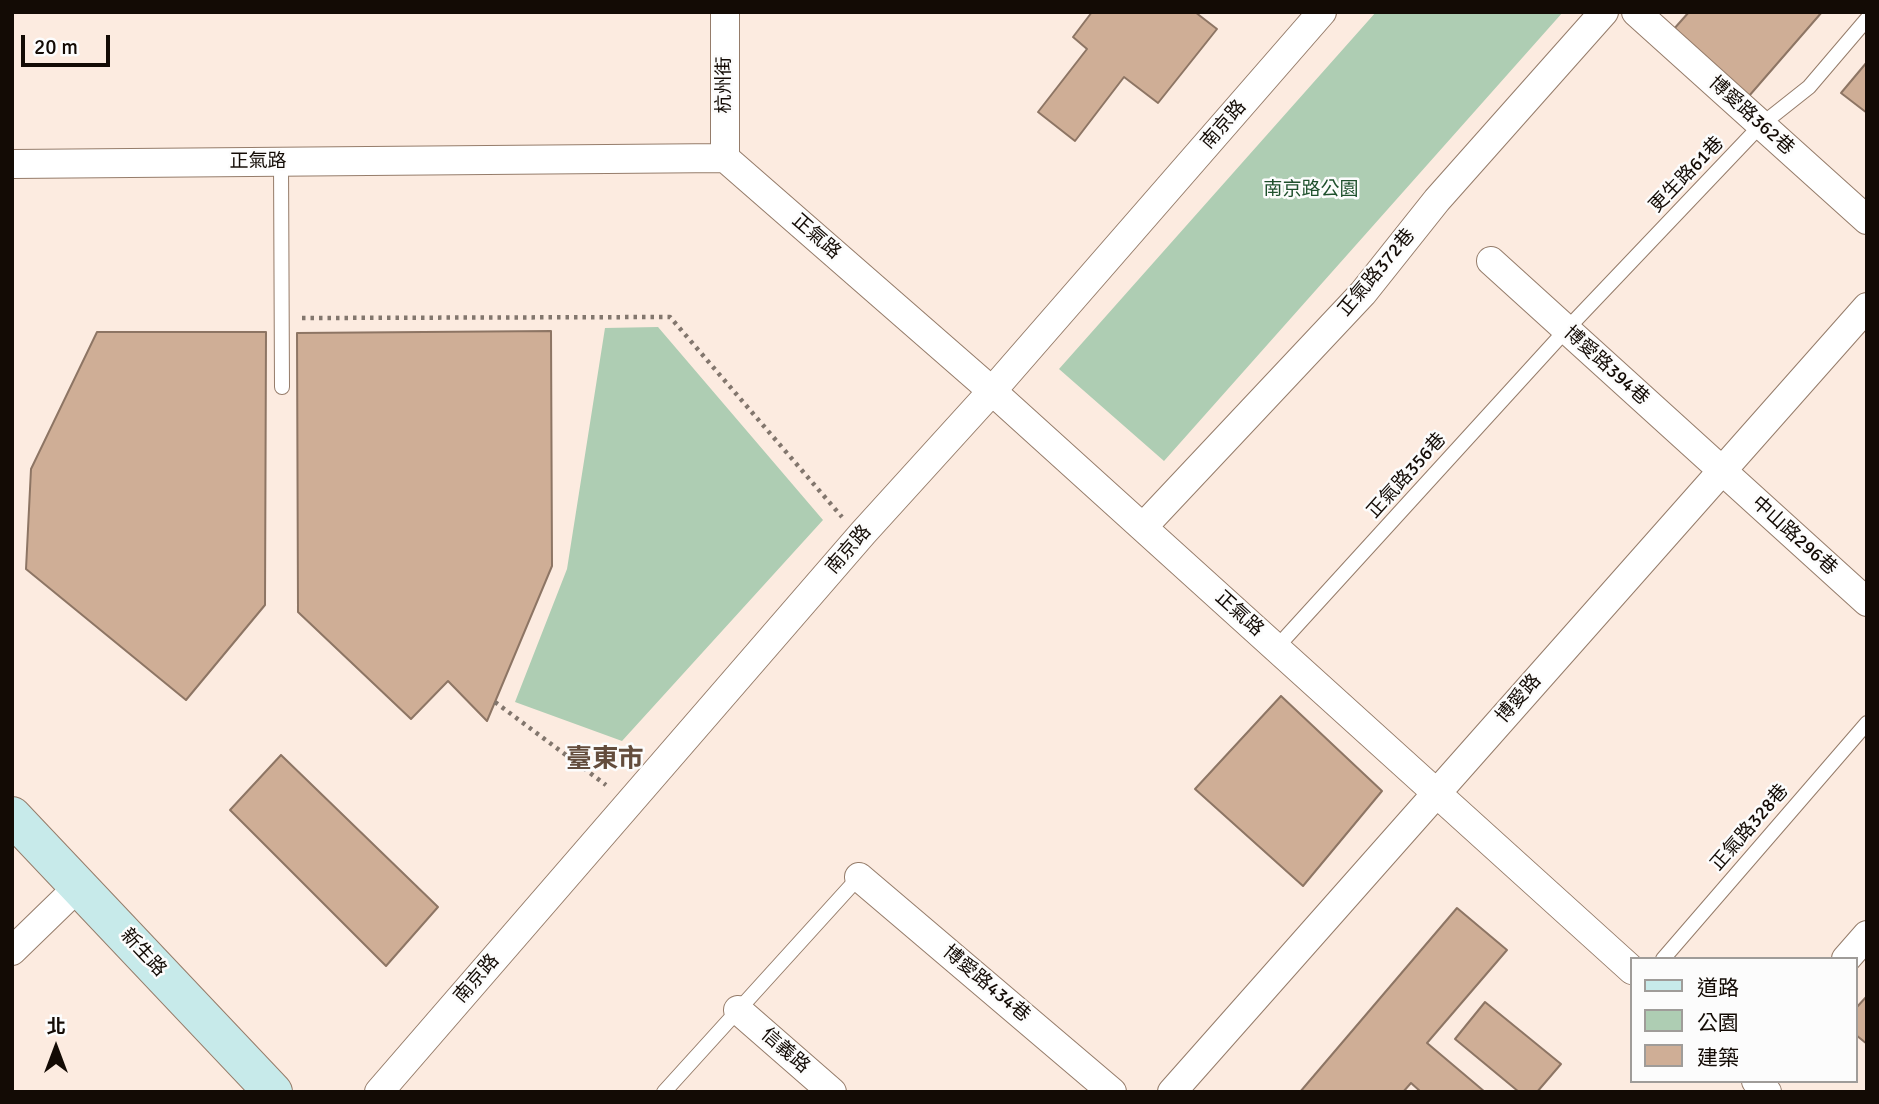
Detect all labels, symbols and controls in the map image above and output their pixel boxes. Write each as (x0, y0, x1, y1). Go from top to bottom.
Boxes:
scale bar (24, 21, 114, 65)
text: 20 m (34, 34, 78, 60)
street label: 杭州街 (714, 57, 736, 113)
street label: 博愛路362巷 (1704, 72, 1798, 160)
street label: 南京路 (1197, 96, 1251, 154)
street label: 更生路61巷 (1645, 132, 1729, 218)
street label: 正氣路 (230, 151, 286, 173)
park label: 南京路公園 (1264, 179, 1358, 201)
street label: 正氣路 (787, 210, 845, 264)
street label: 正氣路372巷 (1334, 225, 1420, 321)
street label: 博愛路394巷 (1559, 322, 1653, 410)
street label: 正氣路356巷 (1363, 429, 1451, 523)
street label: 中山路296巷 (1747, 492, 1841, 580)
street label: 南京路 (822, 521, 876, 579)
street label: 正氣路 (1210, 586, 1268, 642)
street label: 博愛路 (1492, 670, 1546, 728)
district label: 臺東市 (566, 744, 644, 776)
street label: 正氣路328巷 (1706, 780, 1794, 876)
street label: 新生路 (115, 924, 171, 982)
street label: 博愛路434巷 (938, 941, 1034, 1027)
street label: 南京路 (450, 950, 504, 1008)
legend (1630, 957, 1858, 1083)
text: 道路 (1697, 975, 1739, 1001)
text: 公園 (1697, 1010, 1739, 1036)
north arrow (21, 1013, 91, 1083)
text: 北 (46, 1015, 66, 1039)
street label: 信義路 (756, 1024, 814, 1078)
text: 建築 (1697, 1045, 1739, 1071)

